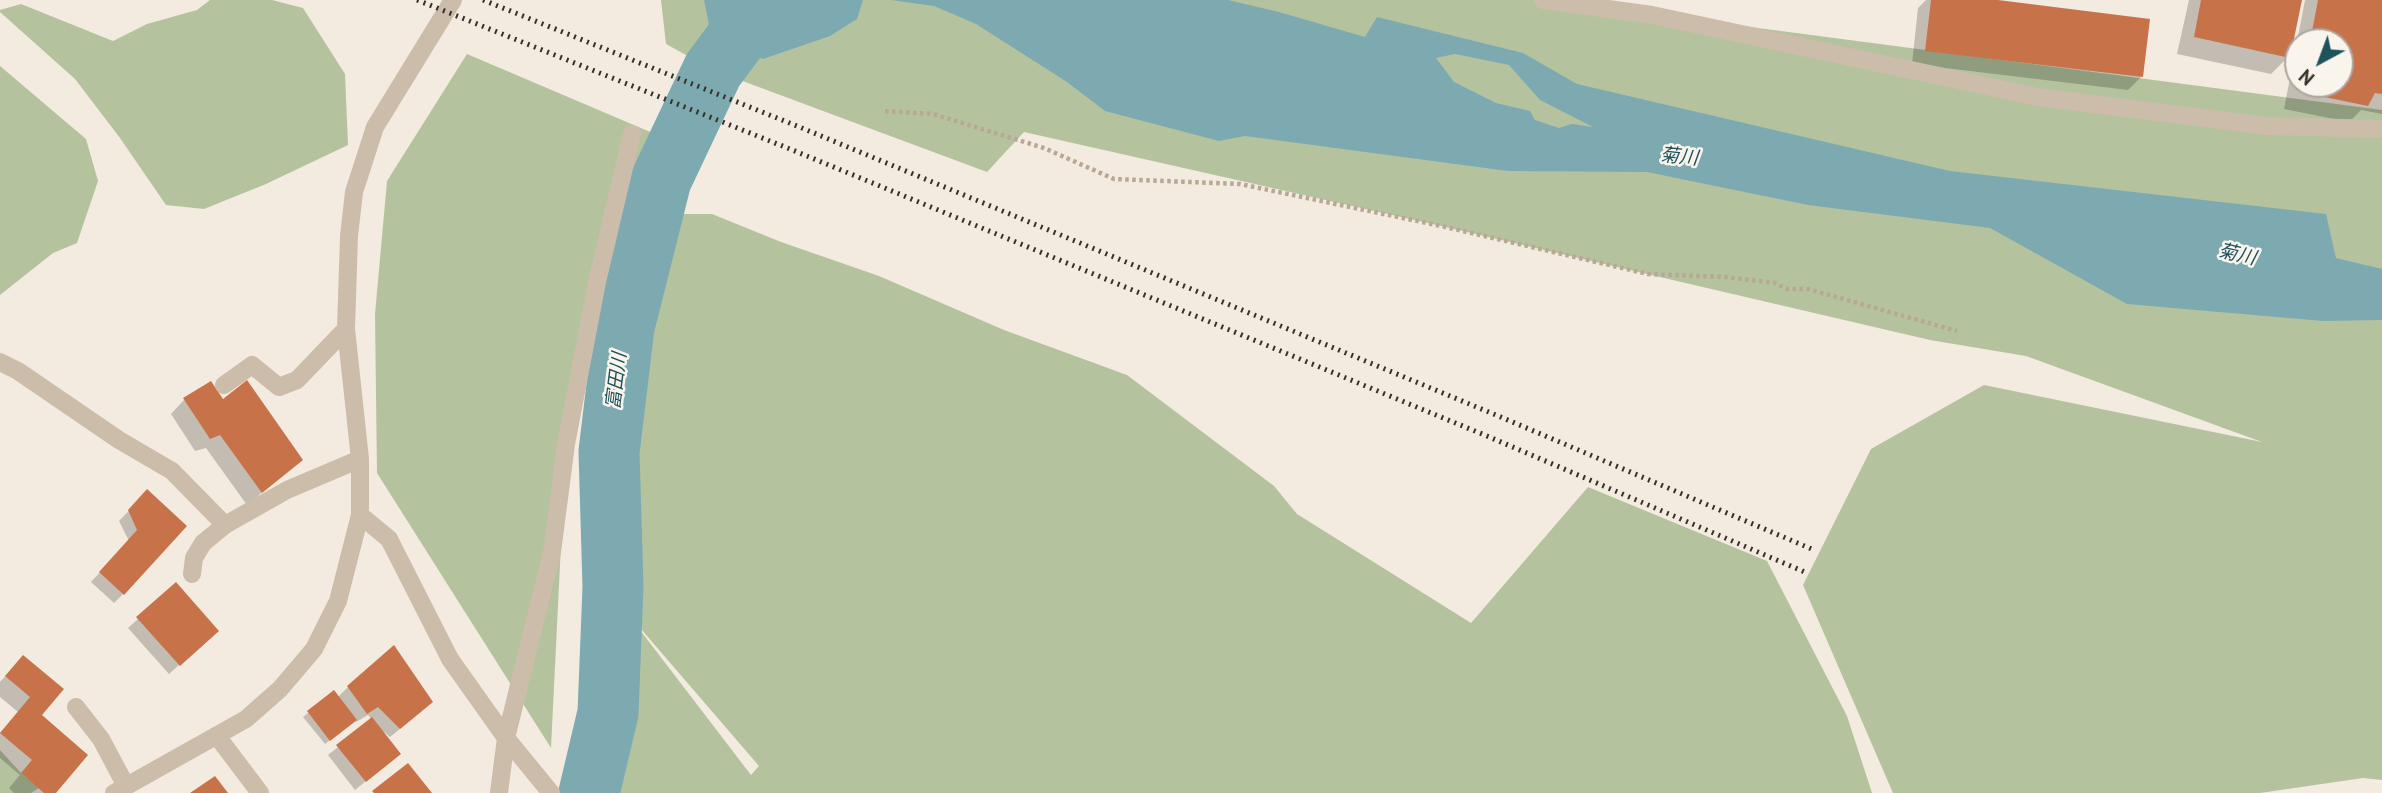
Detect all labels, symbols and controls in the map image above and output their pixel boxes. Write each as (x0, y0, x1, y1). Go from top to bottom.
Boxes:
north arrow (2284, 28, 2354, 98)
text: N (2294, 64, 2319, 90)
water label: 菊川 (1659, 144, 1699, 170)
water label: 菊川 (2216, 240, 2258, 270)
water label: 富田川 (602, 351, 632, 411)

